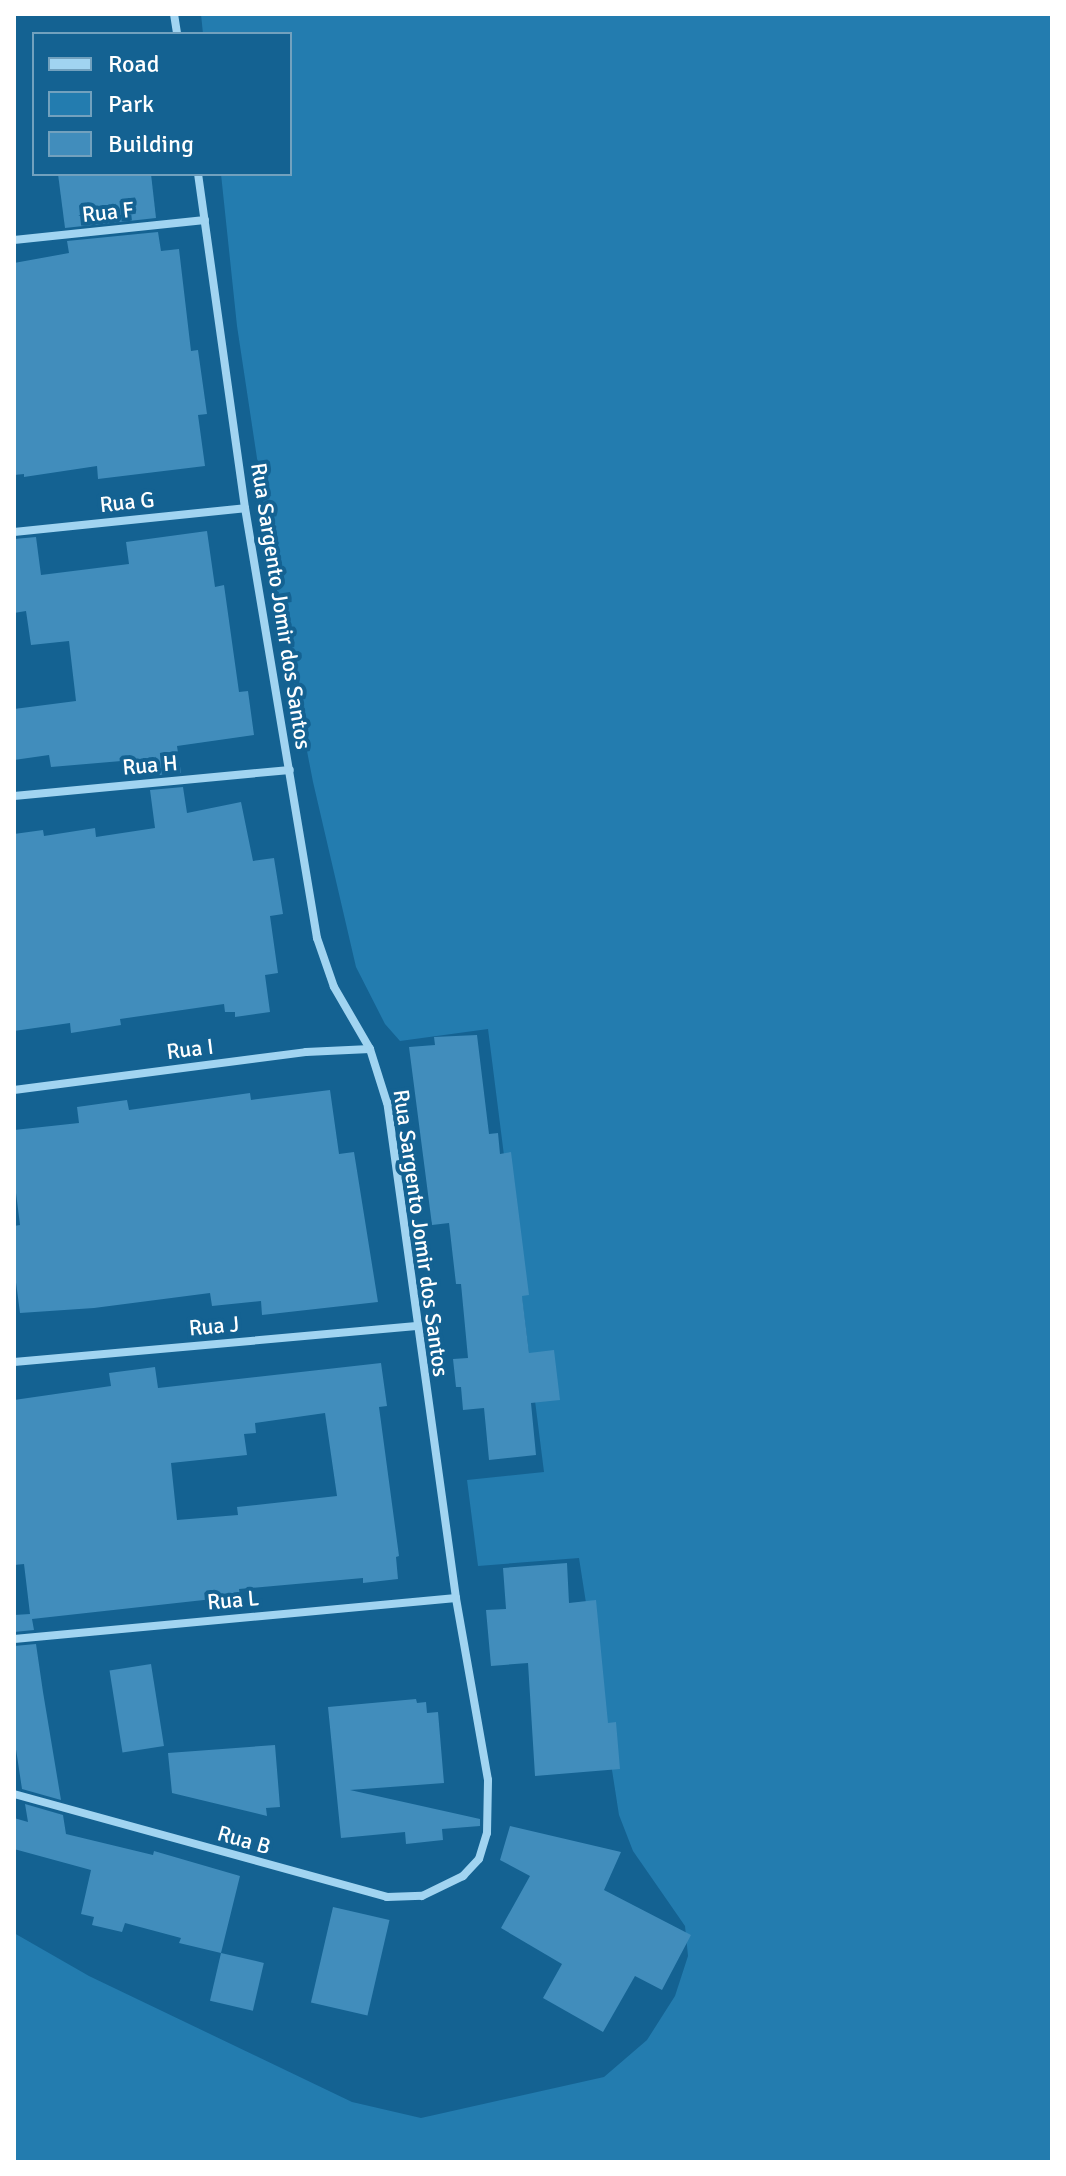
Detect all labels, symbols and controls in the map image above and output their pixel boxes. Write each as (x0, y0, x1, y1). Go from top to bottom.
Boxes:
legend (32, 32, 292, 176)
text: Road (108, 49, 159, 79)
text: Park (108, 89, 154, 119)
text: Building (108, 129, 194, 159)
street label: Rua F (81, 196, 135, 228)
street label: Rua Sargento Jomir dos Santos (245, 461, 317, 751)
street label: Rua G (98, 486, 156, 518)
street label: Rua H (121, 749, 179, 781)
street label: Rua I (165, 1033, 215, 1065)
street label: Rua Sargento Jomir dos Santos (388, 1088, 454, 1378)
street label: Rua J (188, 1311, 240, 1341)
street label: Rua L (206, 1585, 260, 1615)
street label: Rua B (214, 1820, 274, 1860)

